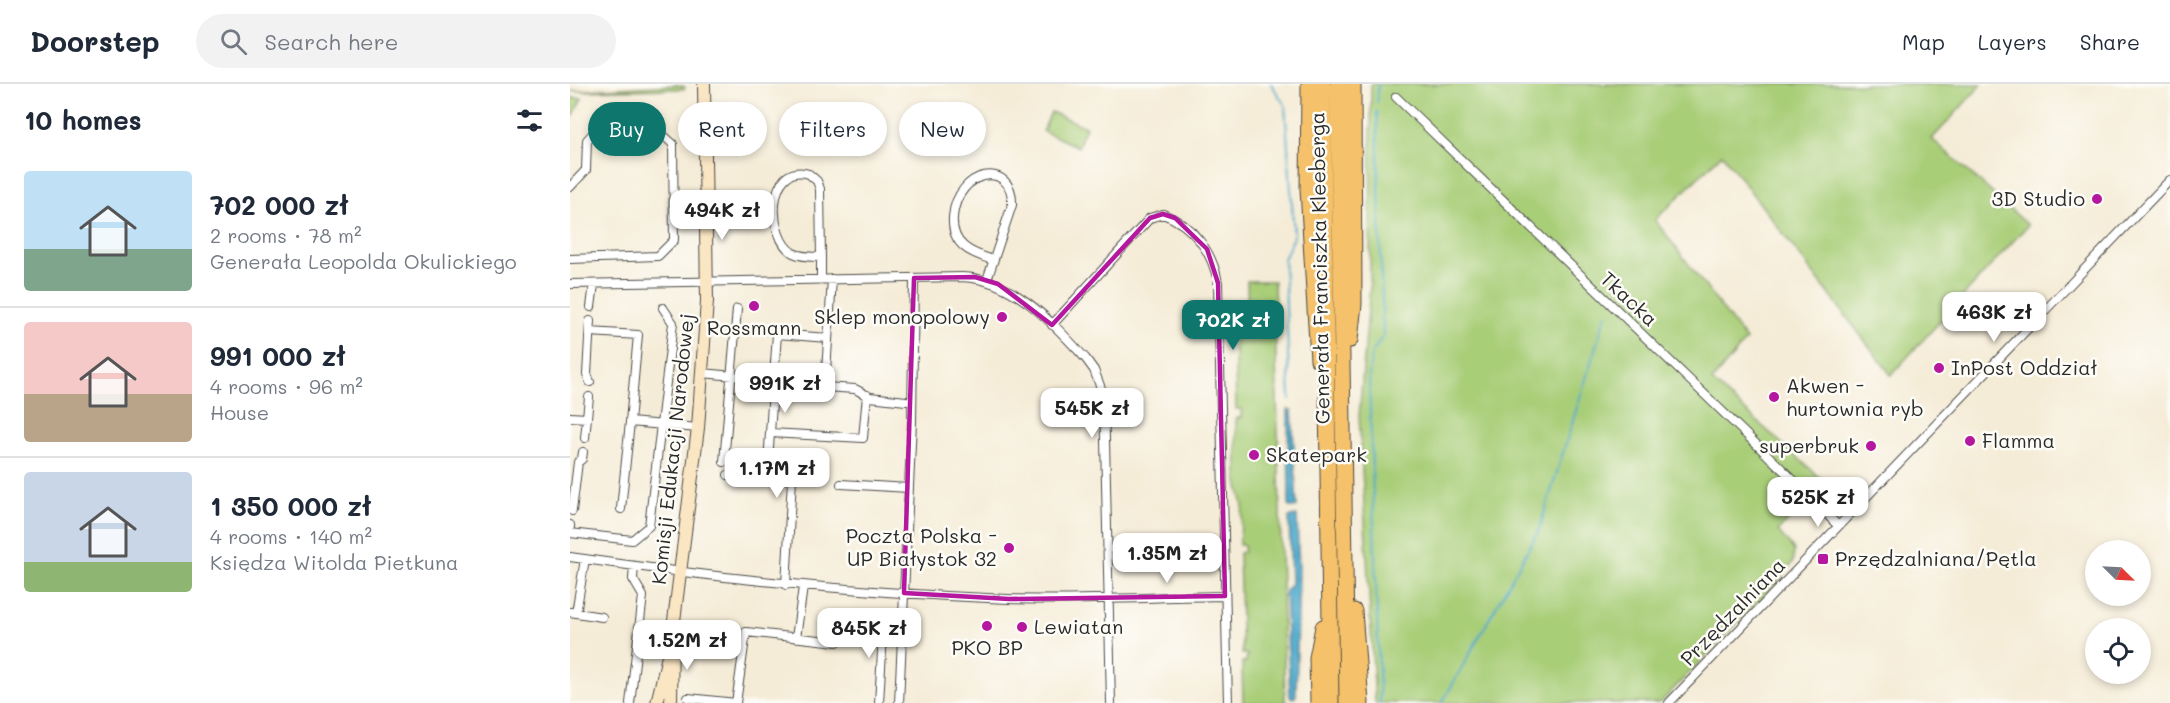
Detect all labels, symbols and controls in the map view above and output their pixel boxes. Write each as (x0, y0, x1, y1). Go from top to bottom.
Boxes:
search box (196, 14, 616, 68)
text: Doorstep (30, 23, 160, 59)
icon: search (217, 25, 250, 58)
text: Search here (265, 27, 398, 56)
text: Map (1902, 28, 1945, 55)
text: Layers (1978, 28, 2047, 55)
text: Share (2080, 28, 2140, 55)
chip: Buy (588, 102, 666, 156)
chip: Rent (678, 102, 767, 156)
chip: Filters (779, 102, 887, 156)
chip: New (899, 102, 986, 156)
text: 10 homes (24, 103, 142, 137)
icon: filters (513, 104, 546, 137)
street label: Generała Franciszka Kleeberga (1303, 112, 1335, 424)
place label: 3D Studio (1991, 185, 2085, 211)
text: 702 000 zł (210, 188, 349, 222)
pin: 494K zł (667, 190, 777, 241)
marker: 3D Studio (2090, 192, 2104, 206)
icon: home (72, 195, 144, 267)
text: 494K zł (684, 196, 760, 222)
text: 2 rooms · 78 m² (210, 222, 362, 248)
text: Generała Leopolda Okulickiego (210, 248, 517, 274)
street label: Tkacka (1596, 265, 1664, 331)
pin: 463K zł (1939, 292, 2049, 343)
text: 463K zł (1956, 298, 2032, 324)
marker: Rossmann (747, 299, 761, 313)
pin: 702K zł (1178, 300, 1288, 351)
place label: Sklep monopolowy (814, 303, 990, 329)
text: 702K zł (1196, 306, 1270, 332)
marker: Sklep monopolowy (995, 310, 1009, 324)
street label: Komisji Edukacji Narodowej (645, 312, 699, 586)
place label: Rossmann (707, 314, 801, 340)
text: 991 000 zł (210, 339, 346, 373)
icon: home (72, 346, 144, 418)
place label: InPost Oddział (1951, 354, 2098, 380)
marker: InPost Oddział (1932, 361, 1946, 375)
pin: 991K zł (730, 363, 840, 414)
text: 991K zł (749, 369, 821, 395)
place label: Akwen - hurtownia ryb (1786, 372, 1924, 421)
text: 4 rooms · 96 m² (210, 373, 363, 399)
pin: 545K zł (1037, 388, 1147, 439)
marker: Akwen - hurtownia ryb (1767, 390, 1781, 404)
text: 545K zł (1055, 394, 1129, 420)
text: House (210, 399, 269, 425)
place label: Flamma (1982, 427, 2055, 453)
place label: superbruk (1759, 432, 1859, 458)
marker: Flamma (1963, 434, 1977, 448)
marker: superbruk (1864, 439, 1878, 453)
place label: Skatepark (1266, 441, 1367, 467)
pin: 1.17M zł (715, 448, 839, 499)
marker: Skatepark (1247, 448, 1261, 462)
text: 1.17M zł (739, 454, 815, 480)
pin: 525K zł (1763, 477, 1873, 528)
text: 525K zł (1781, 483, 1855, 509)
text: 1 350 000 zł (210, 489, 371, 523)
icon: home (72, 496, 144, 568)
place label: Poczta Polska - UP Białystok 32 (846, 522, 997, 571)
text: 4 rooms · 140 m² (210, 523, 372, 549)
pin: 1.35M zł (1105, 533, 1229, 584)
text: 1.35M zł (1127, 539, 1207, 565)
north arrow (2085, 540, 2151, 606)
map controls (2085, 540, 2151, 684)
marker: Poczta Polska - UP Białystok 32 (1002, 541, 1016, 555)
place label: Przędzalniana/Pętla (1835, 545, 2037, 571)
text: Księdza Witolda Pietkuna (210, 549, 459, 575)
street label: Przędzalniana (1674, 552, 1790, 671)
marker: Przędzalniana/Pętla (1816, 552, 1830, 566)
pin: 845K zł (814, 608, 924, 659)
place label: Lewiatan (1034, 613, 1123, 639)
text: 845K zł (831, 614, 907, 640)
button: locate (2085, 618, 2151, 684)
marker: PKO BP (980, 619, 994, 633)
pin: 1.52M zł (625, 620, 749, 671)
marker: Lewiatan (1015, 620, 1029, 634)
text: 1.52M zł (647, 626, 727, 652)
place label: PKO BP (951, 634, 1023, 660)

